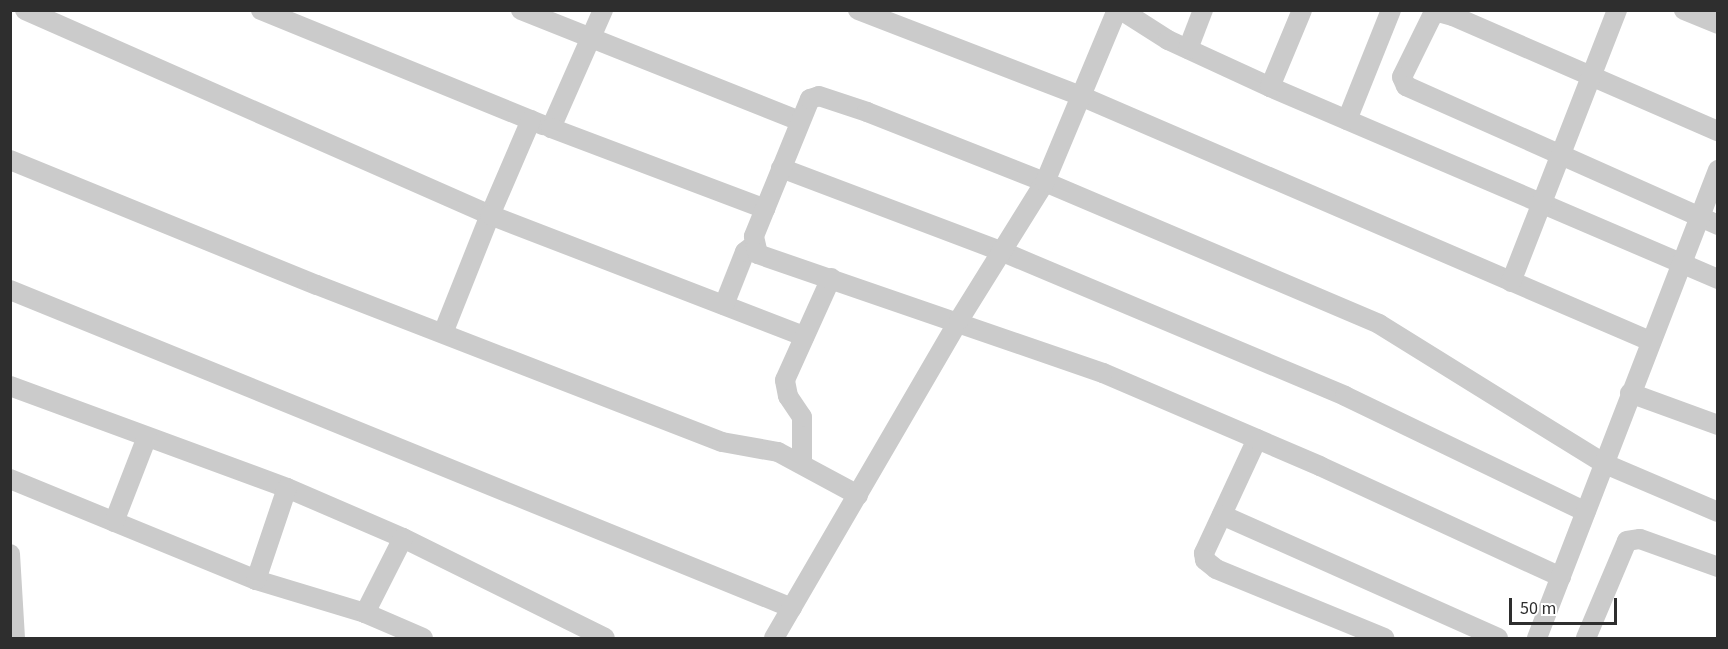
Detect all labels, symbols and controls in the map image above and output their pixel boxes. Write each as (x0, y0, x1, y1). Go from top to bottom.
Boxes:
scale bar (1512, 586, 1620, 624)
text: 50 m (1520, 596, 1556, 621)

